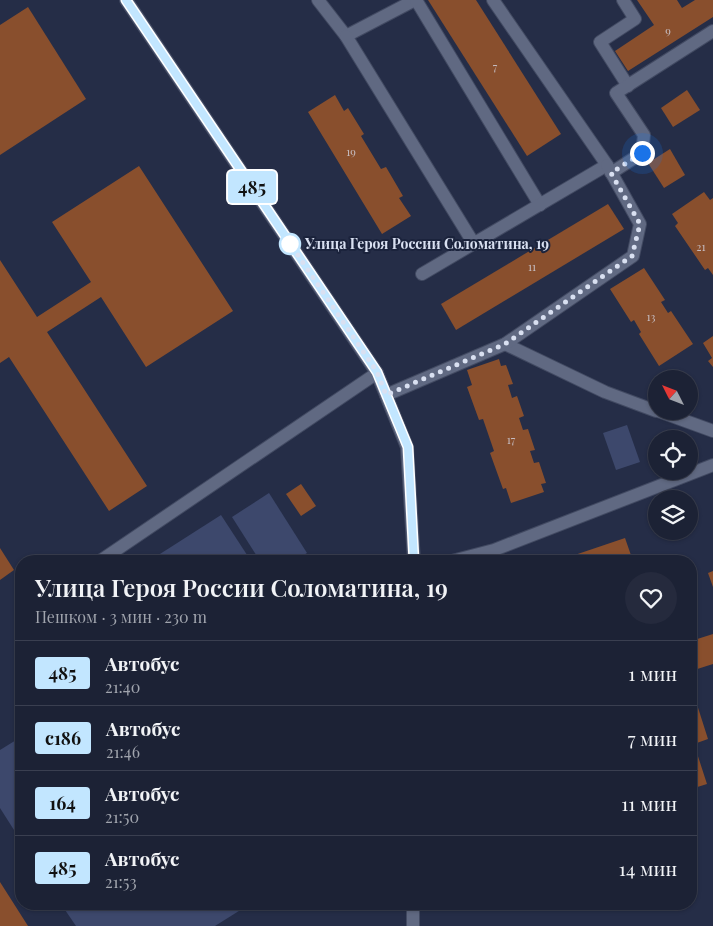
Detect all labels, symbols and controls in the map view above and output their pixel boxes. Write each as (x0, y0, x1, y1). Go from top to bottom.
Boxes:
house number: 9 (665, 23, 671, 38)
house number: 7 (493, 59, 498, 74)
your location (630, 141, 655, 166)
house number: 19 (346, 144, 356, 159)
line badge: 485 (223, 171, 281, 203)
text: 485 (238, 175, 266, 199)
marker: Улица Героя России Соломатина, 19 (279, 233, 301, 255)
place label: Улица Героя России Соломатина, 19 (304, 234, 549, 253)
house number: 21 (696, 239, 706, 254)
house number: 11 (528, 259, 536, 274)
house number: 13 (647, 309, 655, 324)
north arrow (648, 370, 698, 420)
map controls (648, 370, 698, 540)
button: locate (648, 430, 698, 480)
house number: 17 (507, 432, 516, 447)
button: layers (648, 490, 698, 540)
text: Улица Героя России Соломатина, 19 (35, 571, 448, 603)
button: heart (625, 572, 677, 624)
text: Пешком · 3 мин · 230 m (35, 606, 207, 627)
text: Автобус (105, 650, 180, 676)
text: 1 мин (628, 660, 677, 686)
text: 485 (49, 661, 76, 685)
text: 21:40 (105, 676, 140, 697)
text: Автобус (106, 715, 181, 741)
text: 7 мин (628, 725, 677, 751)
text: с186 (45, 726, 81, 750)
text: 21:46 (106, 741, 140, 762)
text: Автобус (105, 780, 180, 806)
text: 11 мин (621, 790, 677, 816)
text: 164 (49, 791, 76, 815)
text: 21:50 (105, 806, 139, 827)
text: Автобус (105, 845, 180, 871)
text: 14 мин (619, 855, 677, 881)
text: 485 (49, 856, 76, 880)
text: 21:53 (105, 871, 137, 892)

